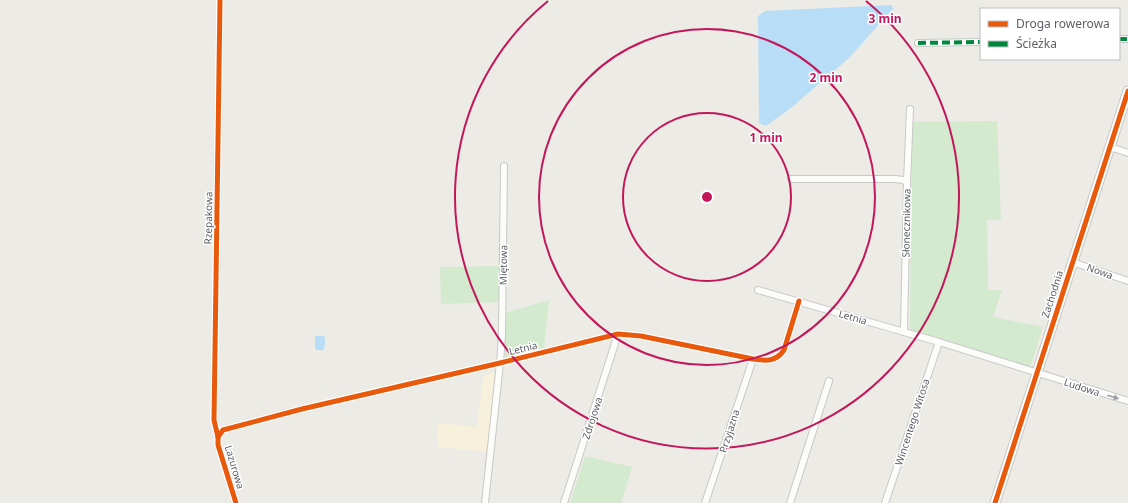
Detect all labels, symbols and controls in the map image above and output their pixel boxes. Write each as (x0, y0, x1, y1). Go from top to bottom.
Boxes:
legend (980, 8, 1120, 60)
text: 3 min (868, 10, 902, 27)
text: Droga rowerowa (1016, 15, 1110, 32)
text: Ścieżka (1016, 35, 1057, 52)
text: 2 min (809, 69, 843, 86)
text: 1 min (749, 129, 783, 146)
street label: Słonecznikowa (898, 188, 914, 258)
centre of rings (700, 190, 714, 204)
street label: Rzepakowa (201, 191, 215, 245)
street label: Miętowa (496, 245, 510, 285)
street label: Nowa (1085, 260, 1115, 282)
street label: Zachodnia (1038, 269, 1066, 319)
street label: Letnia (837, 306, 869, 328)
street label: Letnia (507, 338, 539, 358)
street label: Ludowa (1062, 375, 1102, 399)
street label: Wincentego Witosa (891, 377, 933, 467)
one-way arrow (1108, 394, 1120, 400)
street label: Zdrojowa (579, 395, 605, 441)
street label: Przyjazna (715, 408, 743, 454)
street label: Lazurowa (222, 443, 248, 491)

